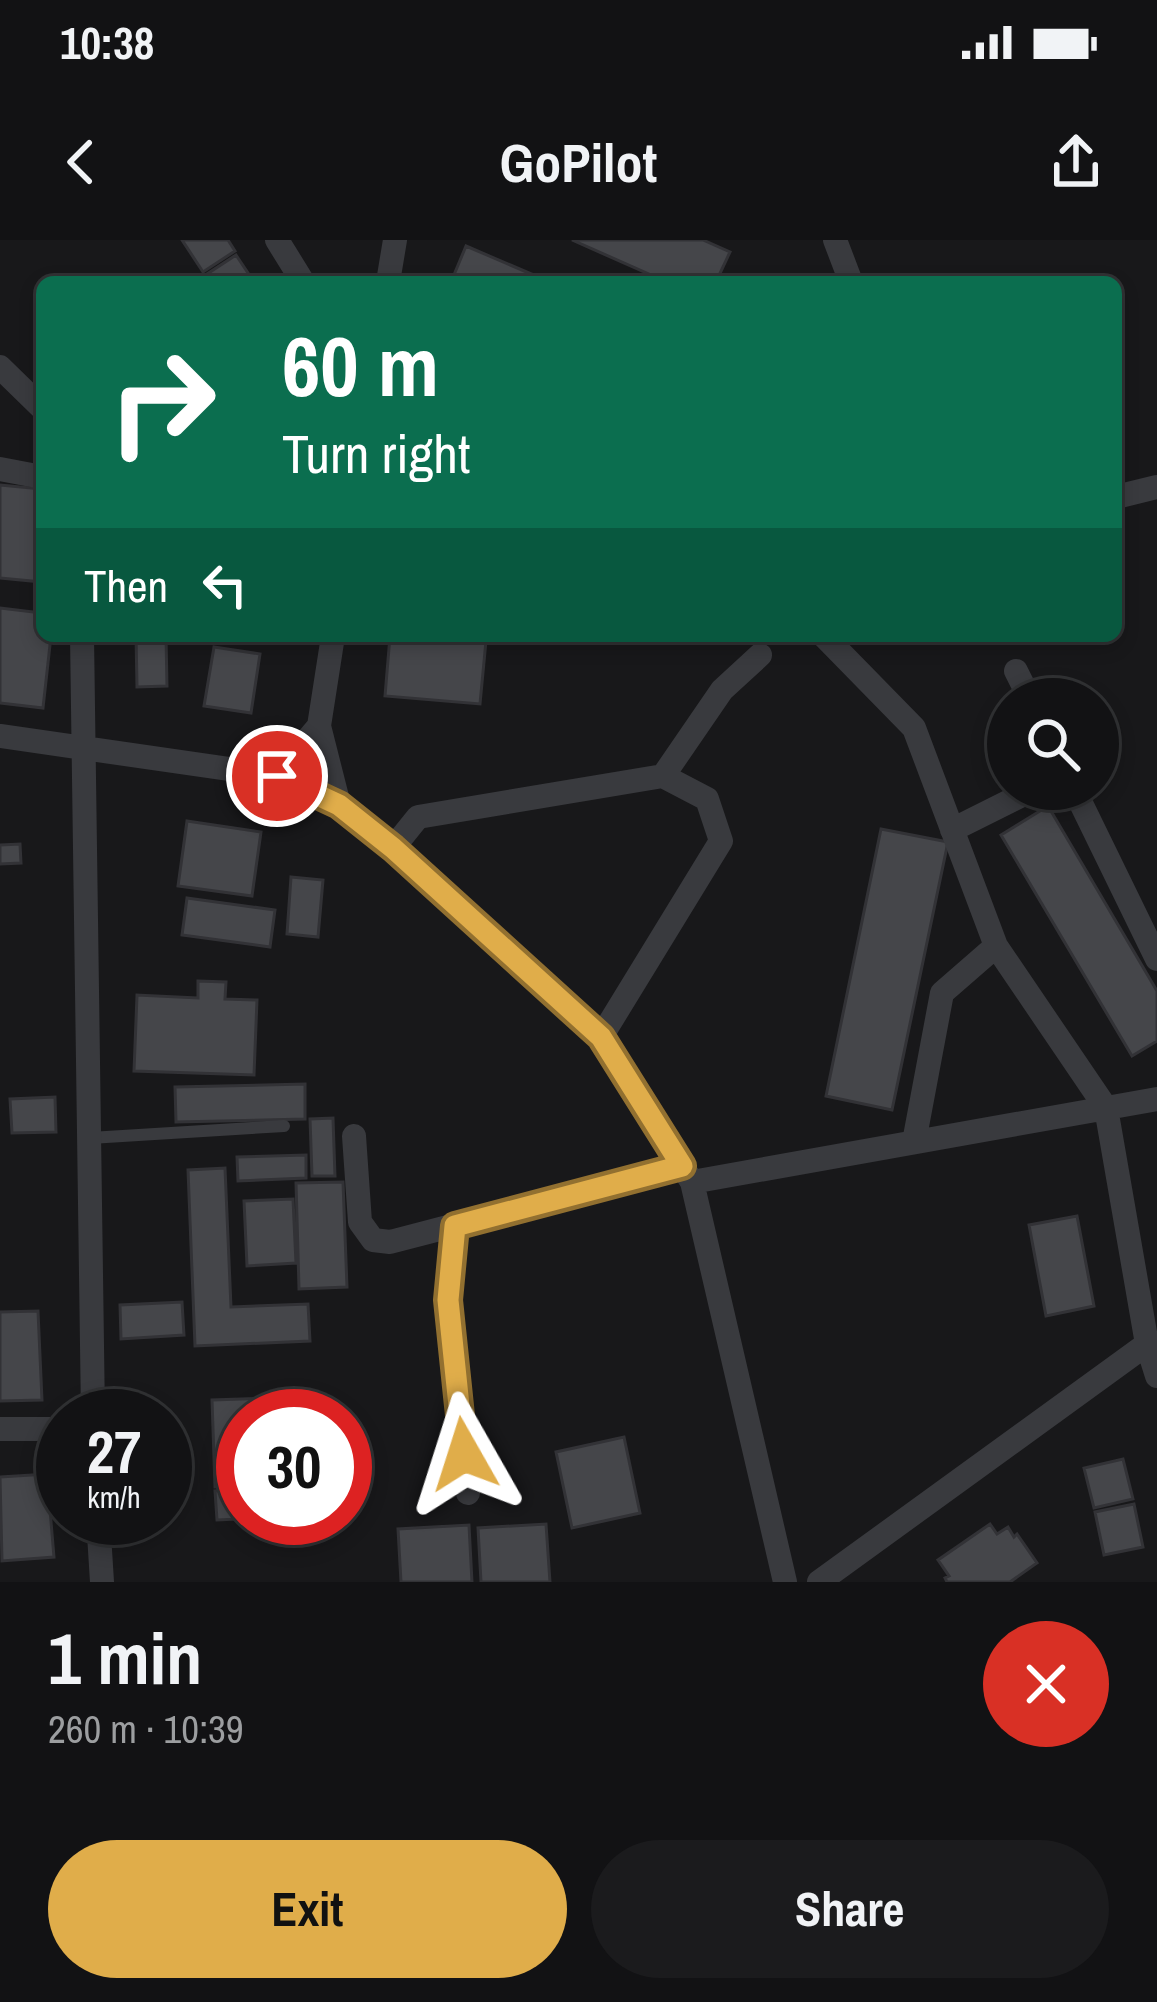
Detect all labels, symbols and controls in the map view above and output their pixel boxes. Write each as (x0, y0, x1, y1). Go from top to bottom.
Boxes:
text: 10:38 (60, 12, 154, 73)
text: GoPilot (500, 126, 657, 199)
icon: back (48, 129, 114, 195)
icon: share (1043, 129, 1109, 195)
text: 60 m (282, 309, 439, 422)
icon: right (84, 324, 240, 480)
text: Turn right (282, 417, 470, 490)
icon: left (192, 552, 258, 618)
text: Then (84, 555, 168, 616)
map controls (987, 678, 1119, 810)
button: search (987, 678, 1119, 810)
pin (226, 725, 328, 827)
icon: arrive (244, 743, 310, 809)
speed limit sign: 30 (216, 1389, 372, 1545)
position arrow (401, 1391, 527, 1517)
text: 27 (87, 1411, 141, 1492)
text: km/h (87, 1477, 141, 1517)
text: 1 min (48, 1609, 202, 1706)
button: close (983, 1621, 1109, 1747)
text: 260 m · 10:39 (48, 1703, 244, 1755)
button: Exit (48, 1840, 567, 1978)
button: Share (591, 1840, 1109, 1978)

